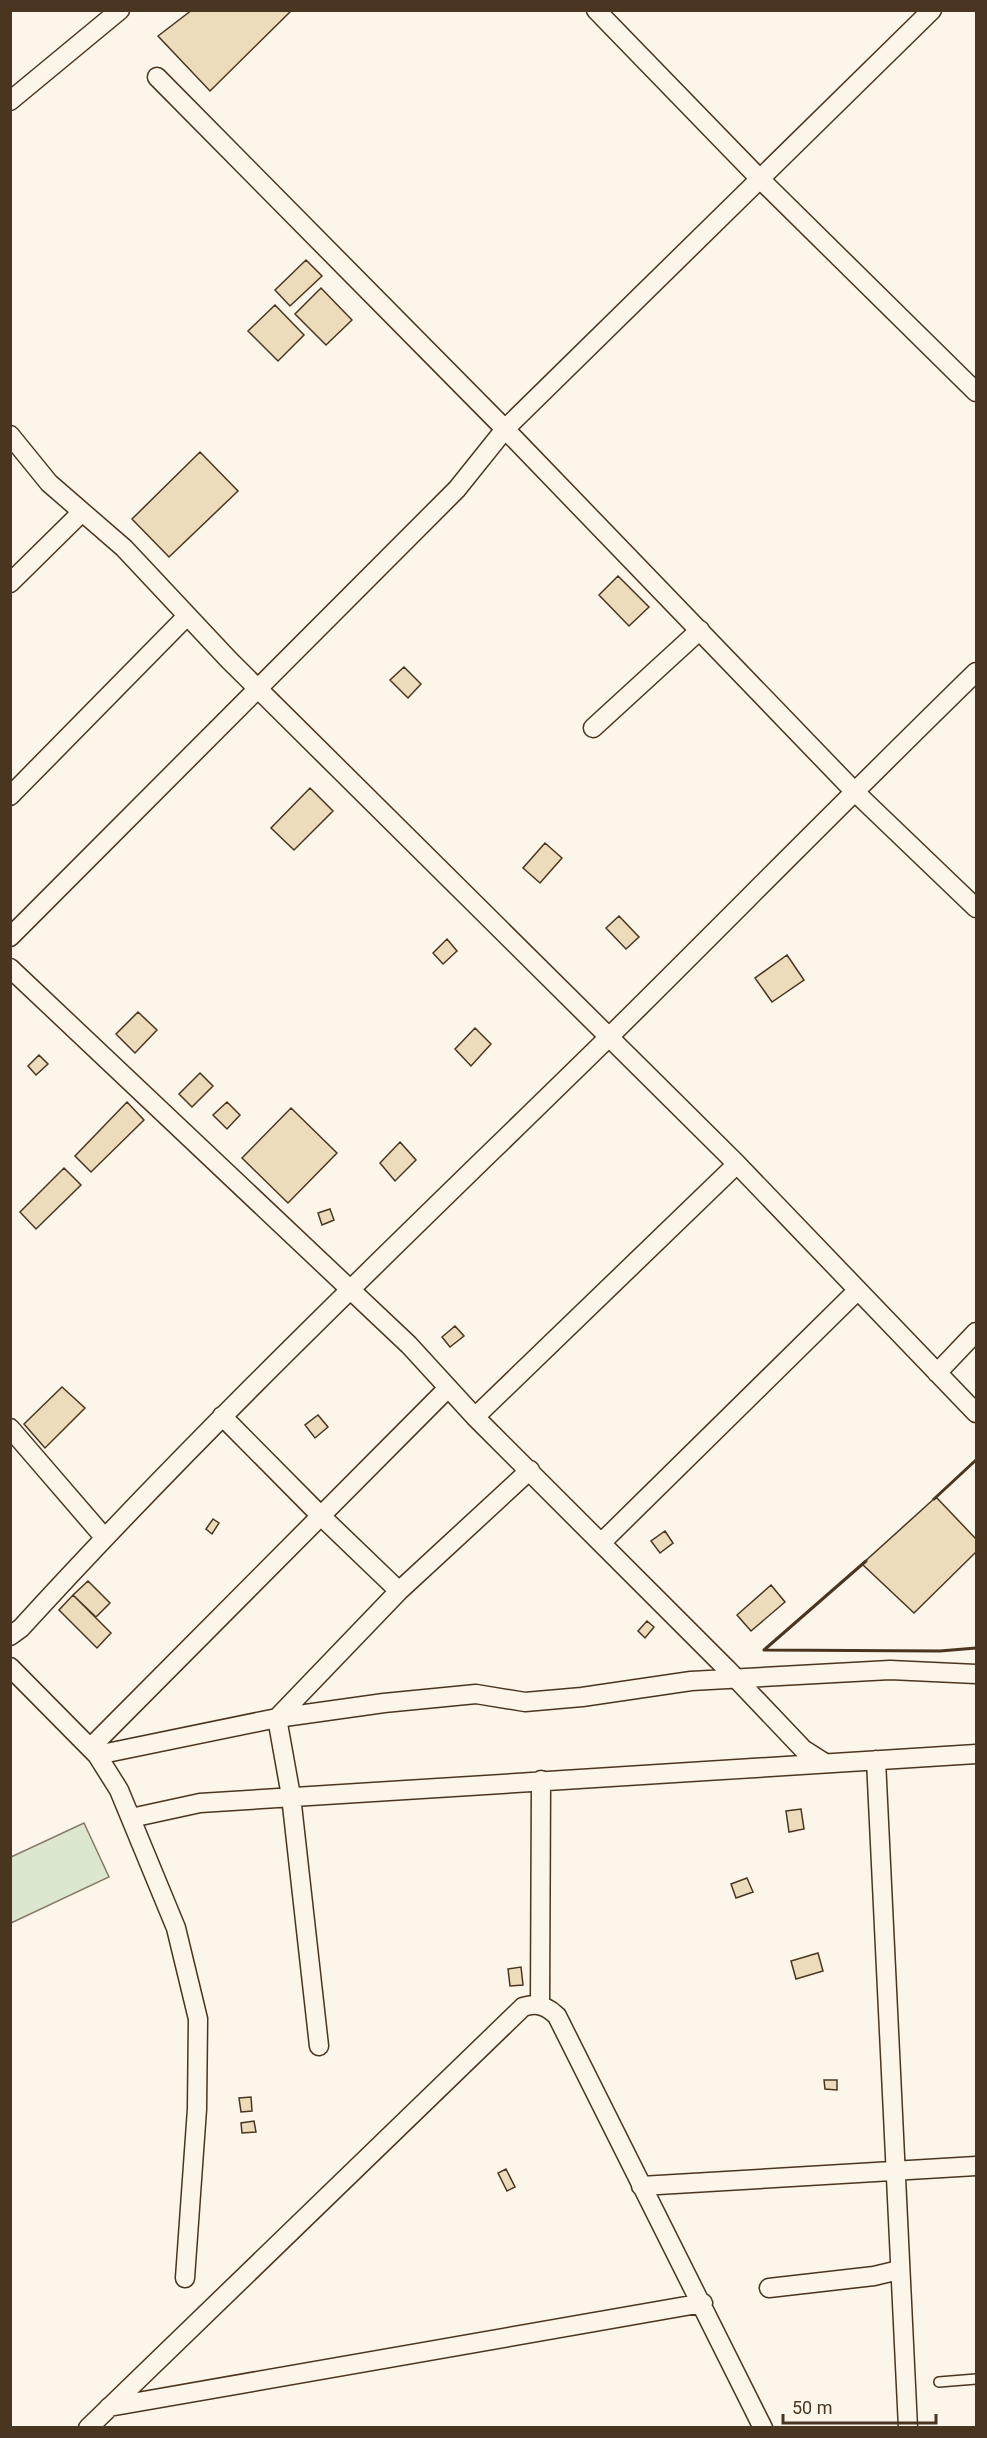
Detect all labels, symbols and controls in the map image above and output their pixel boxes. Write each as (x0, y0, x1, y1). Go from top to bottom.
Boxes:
scale bar (783, 2387, 936, 2425)
text: 50 m (792, 2397, 832, 2418)

